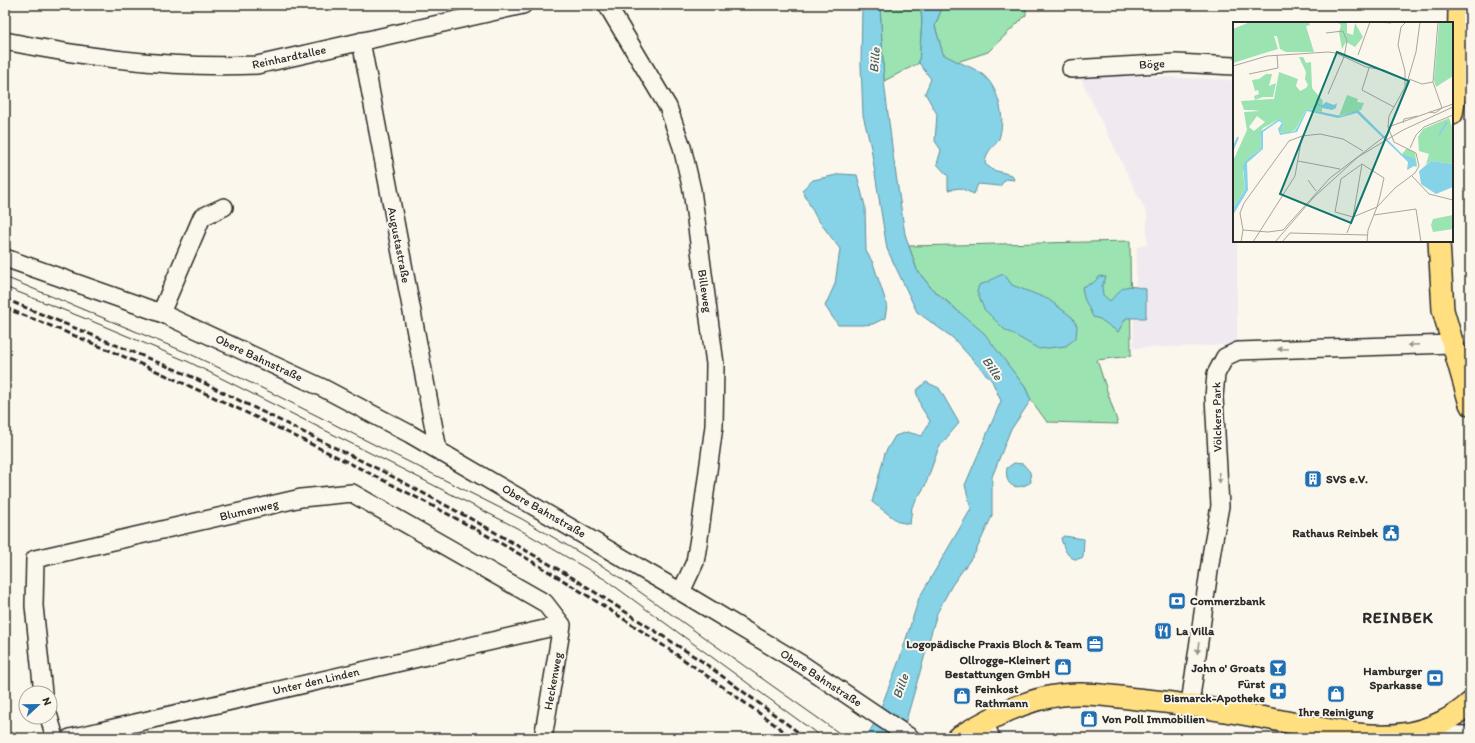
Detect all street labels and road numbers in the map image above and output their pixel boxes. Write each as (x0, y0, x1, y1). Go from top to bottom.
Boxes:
street label: Reinhardtallee (251, 42, 328, 72)
street label: Böge (1139, 56, 1166, 72)
street label: Augustastraße (385, 206, 413, 284)
street label: Billeweg (695, 269, 715, 314)
street label: Obere Bahnstraße (213, 332, 305, 384)
street label: Völckers Park (1209, 381, 1225, 452)
street label: Obere Bahnstraße (500, 481, 589, 541)
street label: Blumenweg (218, 496, 281, 524)
street label: Obere Bahnstraße (777, 646, 865, 710)
street label: Heckenweg (541, 650, 565, 711)
street label: Unter den Linden (271, 664, 361, 698)

